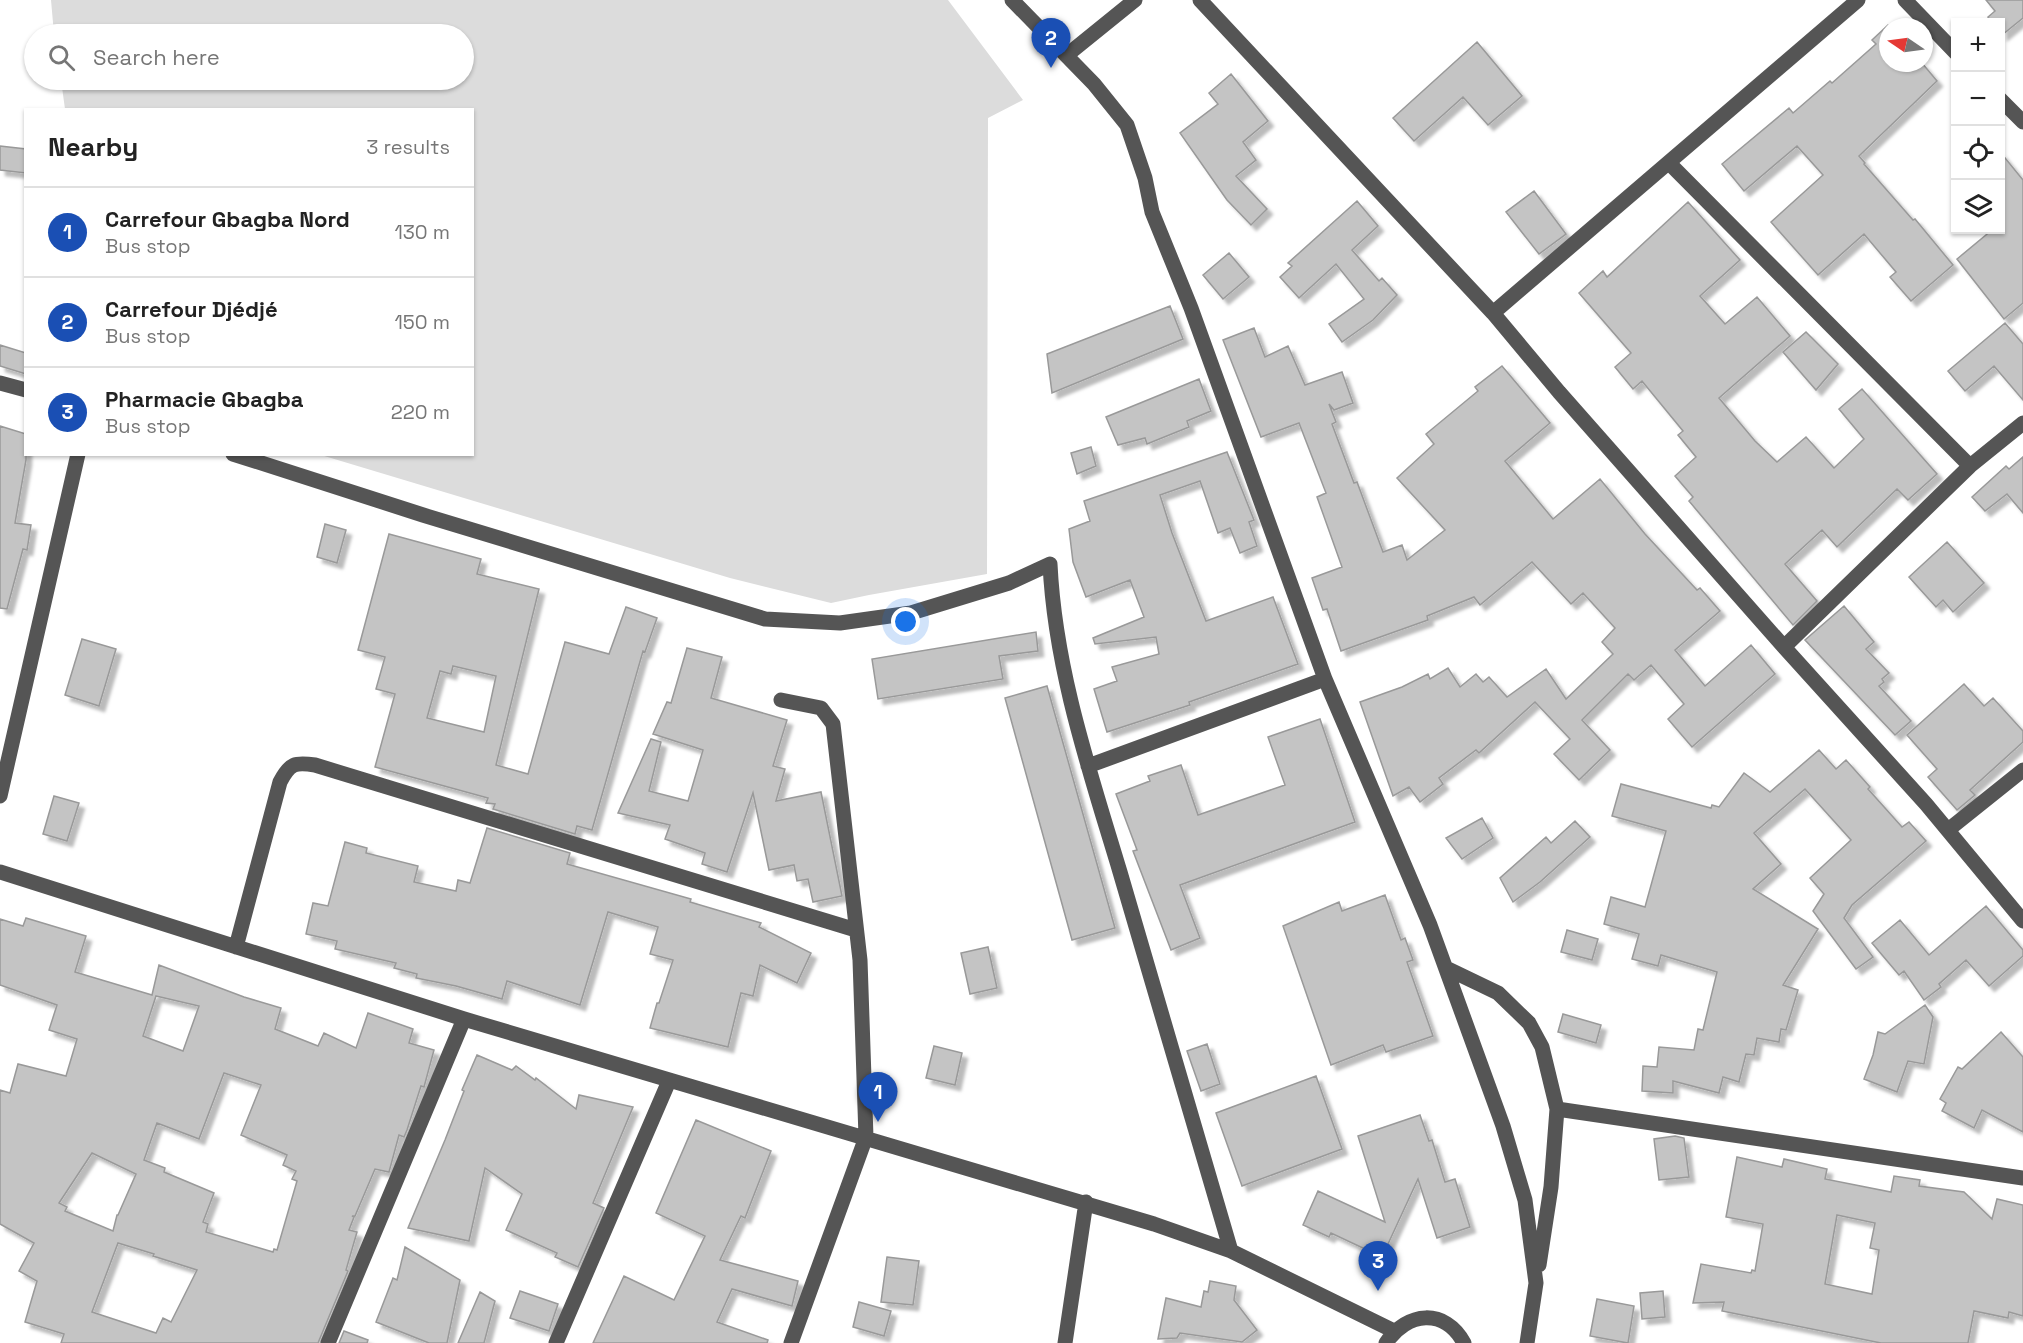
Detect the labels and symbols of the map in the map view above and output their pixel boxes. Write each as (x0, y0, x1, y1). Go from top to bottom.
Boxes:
north arrow (1879, 18, 1933, 72)
pin: 2 (1032, 19, 1070, 68)
your location (891, 607, 920, 636)
pin: 1 (858, 1072, 898, 1122)
pin: 3 (1358, 1242, 1398, 1291)

